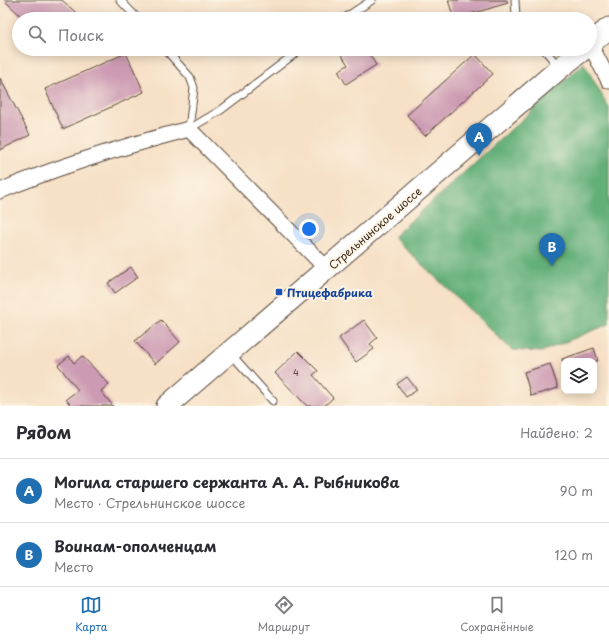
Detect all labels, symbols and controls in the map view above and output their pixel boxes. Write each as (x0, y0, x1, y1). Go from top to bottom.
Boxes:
search box (12, 12, 597, 56)
icon: search (26, 23, 48, 45)
text: Поиск (58, 23, 104, 46)
pin: A (466, 123, 492, 156)
street label: Стрельнинское шоссе (325, 183, 425, 273)
your location (299, 219, 319, 239)
pin: B (539, 233, 565, 266)
place label: Птицефабрика (287, 284, 373, 301)
marker: Птицефабрика (274, 287, 284, 297)
map controls (561, 358, 597, 394)
button: layers (561, 358, 597, 394)
house number: 4 (293, 365, 299, 379)
text: Рядом (16, 419, 71, 445)
text: Найдено: 2 (520, 423, 593, 442)
text: Могила старшего сержанта А. А. Рыбникова (54, 470, 400, 493)
text: A (24, 481, 34, 500)
text: 90 m (560, 481, 593, 500)
text: Место · Стрельнинское шоссе (54, 493, 245, 512)
text: Воинам-ополченцам (54, 534, 217, 557)
text: B (25, 545, 33, 564)
text: 120 m (554, 545, 593, 564)
text: Место (54, 557, 94, 576)
tab: Карта (75, 594, 107, 635)
tab: Маршрут (258, 594, 310, 635)
tab: Сохранённые (460, 594, 534, 635)

